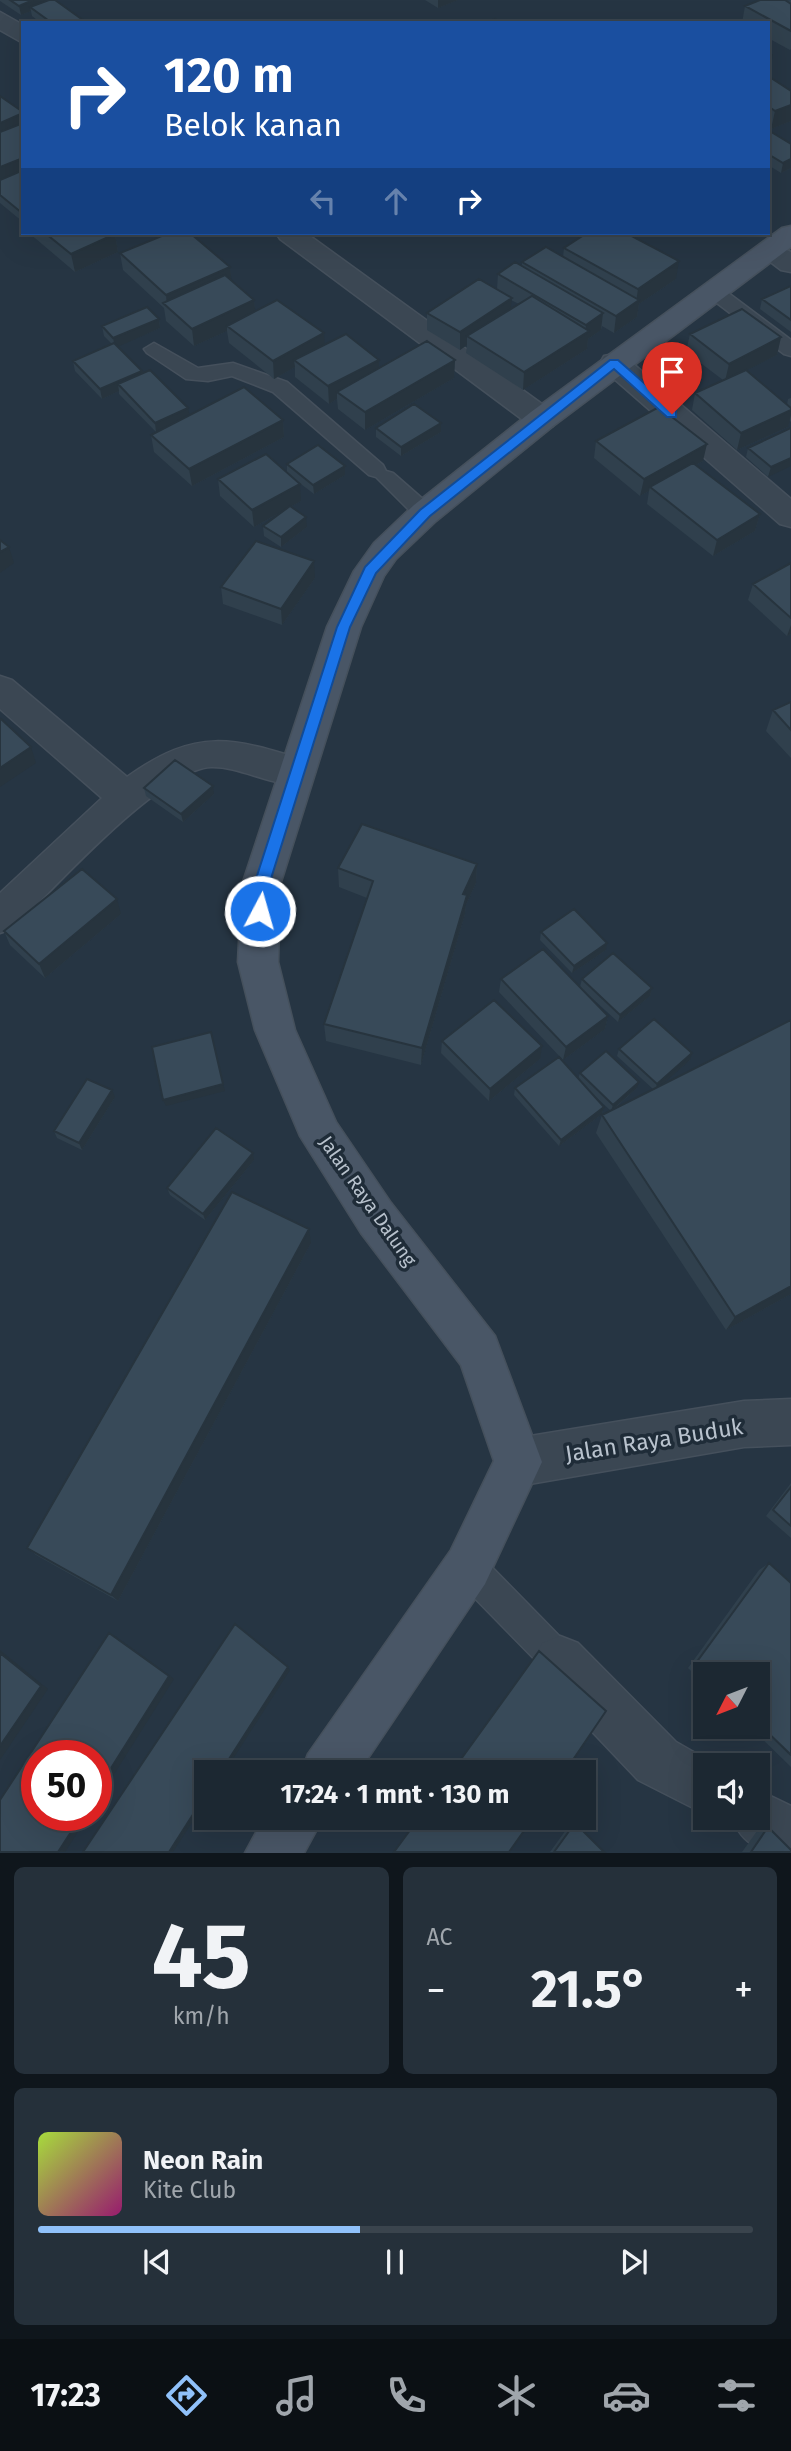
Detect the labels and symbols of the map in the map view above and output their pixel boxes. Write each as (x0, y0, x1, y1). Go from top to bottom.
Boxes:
pin (642, 342, 702, 414)
position arrow (223, 874, 297, 948)
street label: Jalan Raya Dalung (315, 1132, 422, 1271)
street label: Jalan Raya Buduk (563, 1412, 745, 1468)
north arrow (693, 1662, 770, 1740)
speed limit sign: 50 (21, 1740, 112, 1831)

